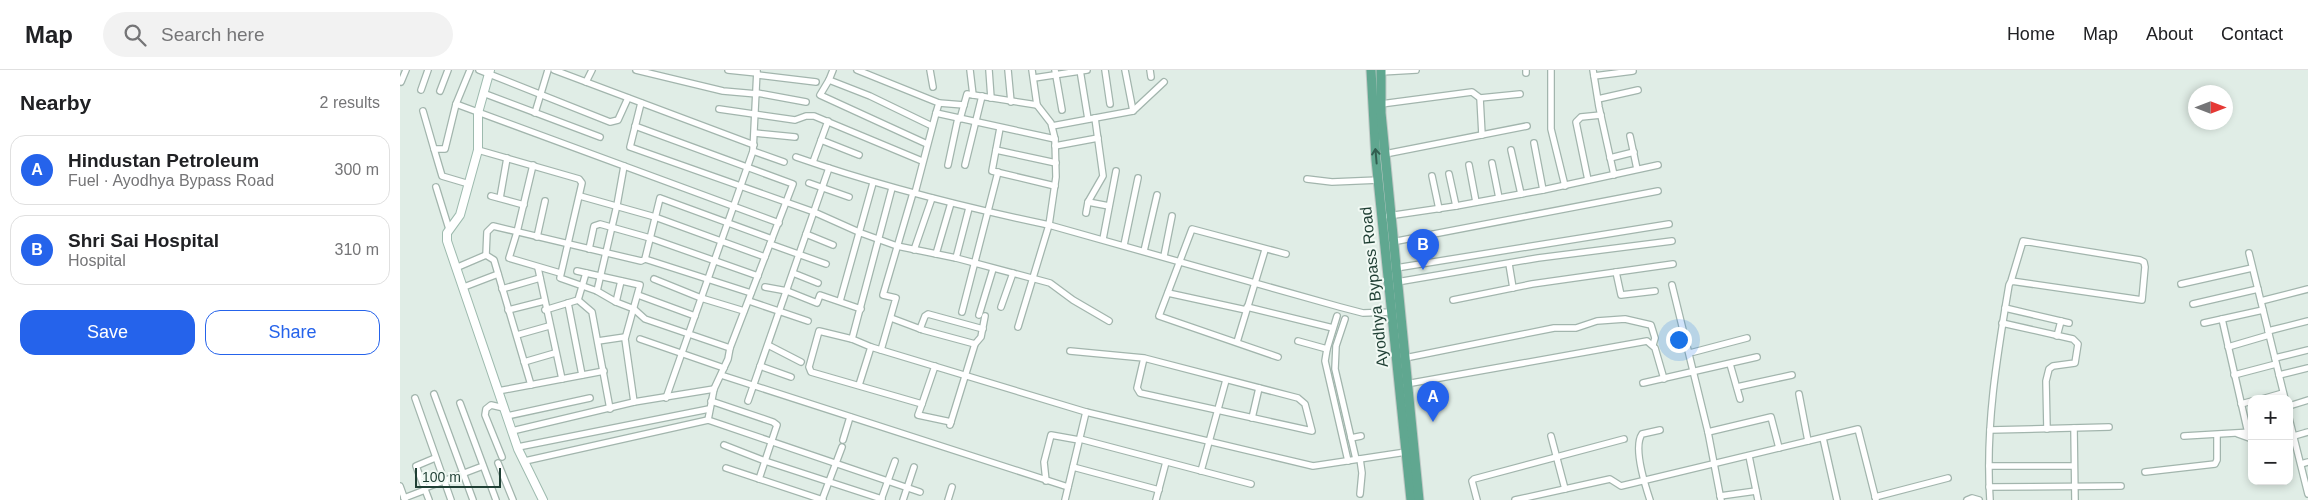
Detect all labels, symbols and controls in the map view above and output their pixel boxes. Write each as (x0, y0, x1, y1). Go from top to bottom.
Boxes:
search box (103, 12, 453, 57)
text: Map (25, 21, 73, 48)
icon: search (121, 21, 149, 49)
text: Search here (161, 24, 265, 45)
text: Home (2007, 24, 2055, 44)
text: Map (2083, 24, 2118, 44)
text: About (2146, 24, 2193, 44)
text: Contact (2221, 24, 2283, 44)
north arrow (2188, 85, 2233, 130)
text: Nearby (20, 91, 91, 114)
text: 2 results (320, 94, 380, 111)
one-way arrow (1371, 148, 1381, 164)
text: Hindustan Petroleum (68, 150, 259, 171)
text: A (31, 161, 43, 178)
text: 300 m (335, 161, 379, 178)
text: Fuel · Ayodhya Bypass Road (68, 172, 274, 189)
street label: Ayodhya Bypass Road (1357, 206, 1391, 368)
pin: B (1407, 229, 1439, 270)
text: Shri Sai Hospital (68, 230, 219, 251)
text: B (31, 241, 43, 258)
text: 310 m (335, 241, 379, 258)
text: Hospital (68, 252, 126, 269)
button: Save (20, 310, 195, 355)
button: Share (205, 310, 380, 355)
your location (1666, 327, 1692, 353)
pin: A (1417, 381, 1449, 422)
map controls (2248, 395, 2293, 485)
button: + (2248, 395, 2293, 440)
button: − (2248, 440, 2293, 485)
scale bar (415, 465, 501, 488)
text: 100 m (422, 469, 461, 485)

